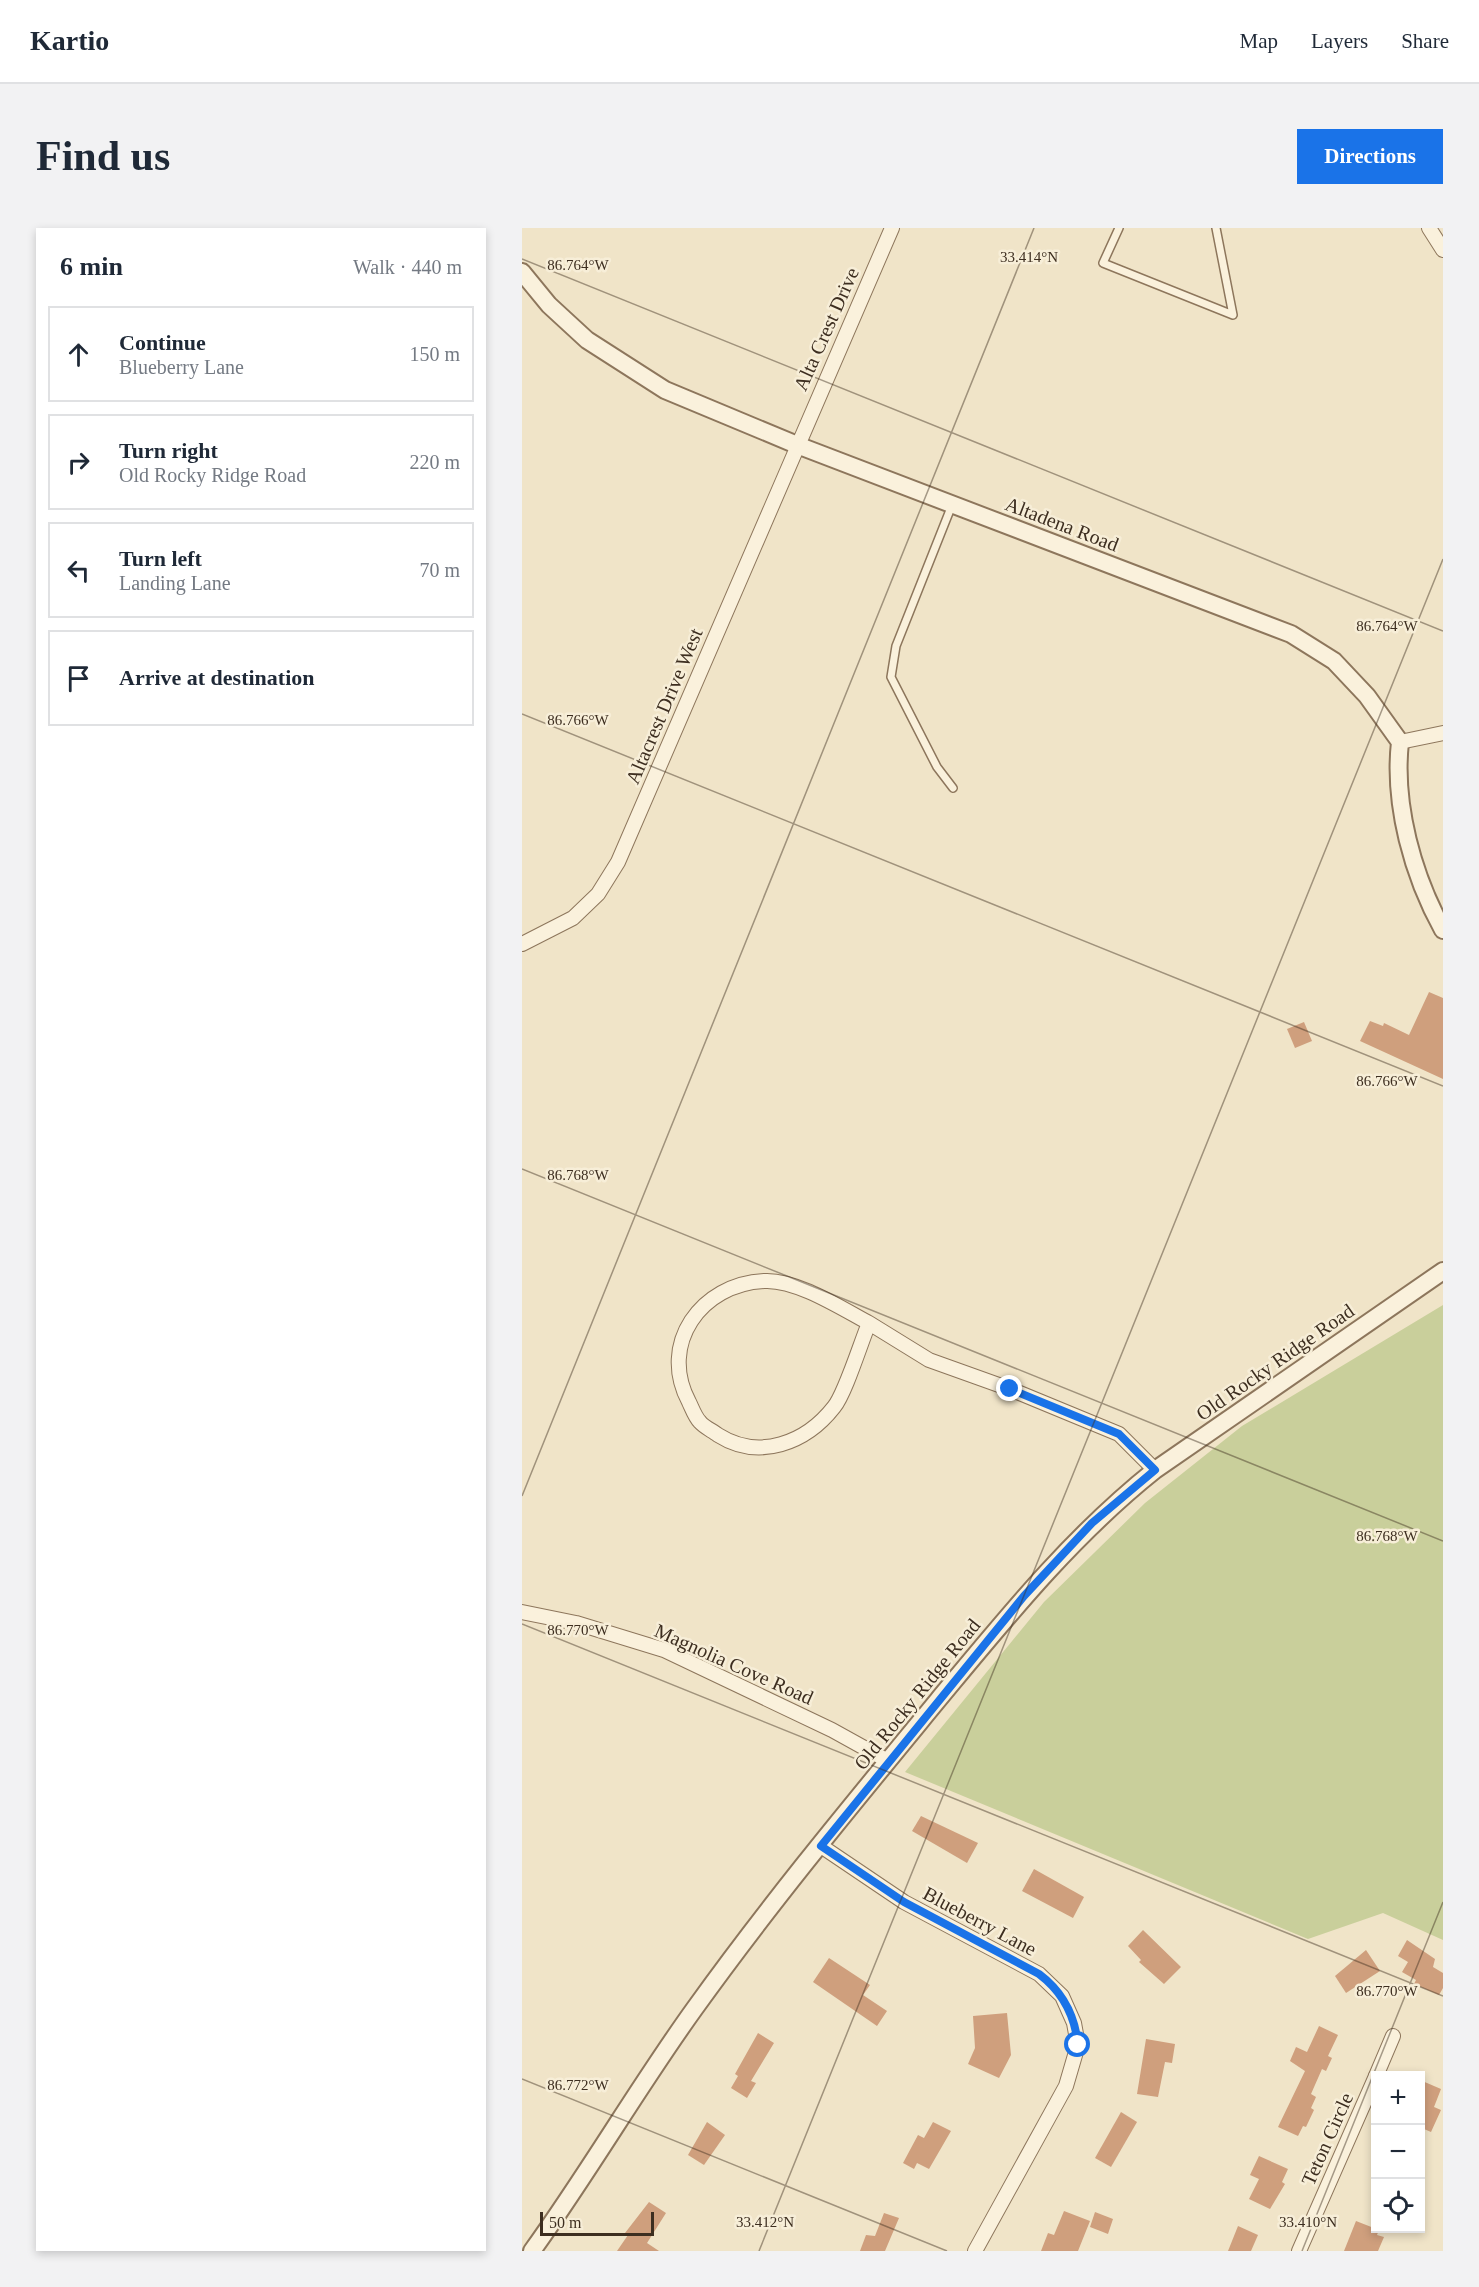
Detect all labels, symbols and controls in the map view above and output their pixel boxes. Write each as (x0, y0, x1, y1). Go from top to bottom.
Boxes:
text: Kartio (30, 25, 109, 56)
text: Map (1240, 29, 1278, 53)
text: Layers (1311, 29, 1368, 53)
text: Share (1401, 29, 1449, 53)
button: Directions (1297, 129, 1443, 184)
text: Find us (36, 133, 170, 179)
text: 33.414°N (1000, 249, 1058, 265)
text: 6 min (60, 252, 123, 281)
text: Walk · 440 m (353, 256, 462, 278)
text: 86.764°W (547, 257, 610, 273)
street label: Alta Crest Drive (789, 264, 863, 394)
text: Continue (119, 330, 206, 355)
icon: ahead (62, 338, 95, 371)
text: 150 m (409, 343, 460, 365)
text: Blueberry Lane (119, 356, 244, 378)
text: Turn right (119, 438, 218, 463)
icon: right (62, 446, 95, 479)
text: 220 m (409, 451, 460, 473)
text: Old Rocky Ridge Road (119, 464, 306, 486)
street label: Altadena Road (1002, 492, 1122, 556)
text: Turn left (119, 546, 202, 571)
icon: left (62, 554, 95, 587)
text: 70 m (419, 559, 460, 581)
text: Landing Lane (119, 572, 231, 594)
text: 86.764°W (1356, 618, 1419, 634)
street label: Altacrest Drive West (621, 625, 707, 787)
icon: arrive (62, 662, 95, 695)
text: Arrive at destination (119, 665, 315, 690)
text: 86.766°W (547, 712, 610, 728)
text: 86.766°W (1356, 1073, 1419, 1089)
text: 86.768°W (547, 1167, 610, 1183)
street label: Old Rocky Ridge Road (1192, 1299, 1359, 1426)
route end (996, 1375, 1022, 1401)
text: 86.768°W (1356, 1528, 1419, 1544)
street label: Old Rocky Ridge Road (850, 1614, 985, 1774)
street label: Magnolia Cove Road (651, 1619, 817, 1710)
text: 86.770°W (547, 1622, 610, 1638)
street label: Blueberry Lane (919, 1882, 1040, 1961)
text: 86.770°W (1356, 1983, 1419, 1999)
route start (1064, 2031, 1090, 2057)
map controls (1371, 2071, 1425, 2233)
button: + (1371, 2071, 1425, 2125)
text: 86.772°W (547, 2077, 610, 2093)
street label: Teton Circle (1297, 2089, 1357, 2189)
button: − (1371, 2125, 1425, 2179)
button: locate (1371, 2179, 1425, 2233)
scale bar (540, 2209, 654, 2236)
text: 50 m (549, 2214, 581, 2231)
text: 33.412°N (736, 2214, 794, 2230)
text: 33.410°N (1279, 2214, 1337, 2230)

